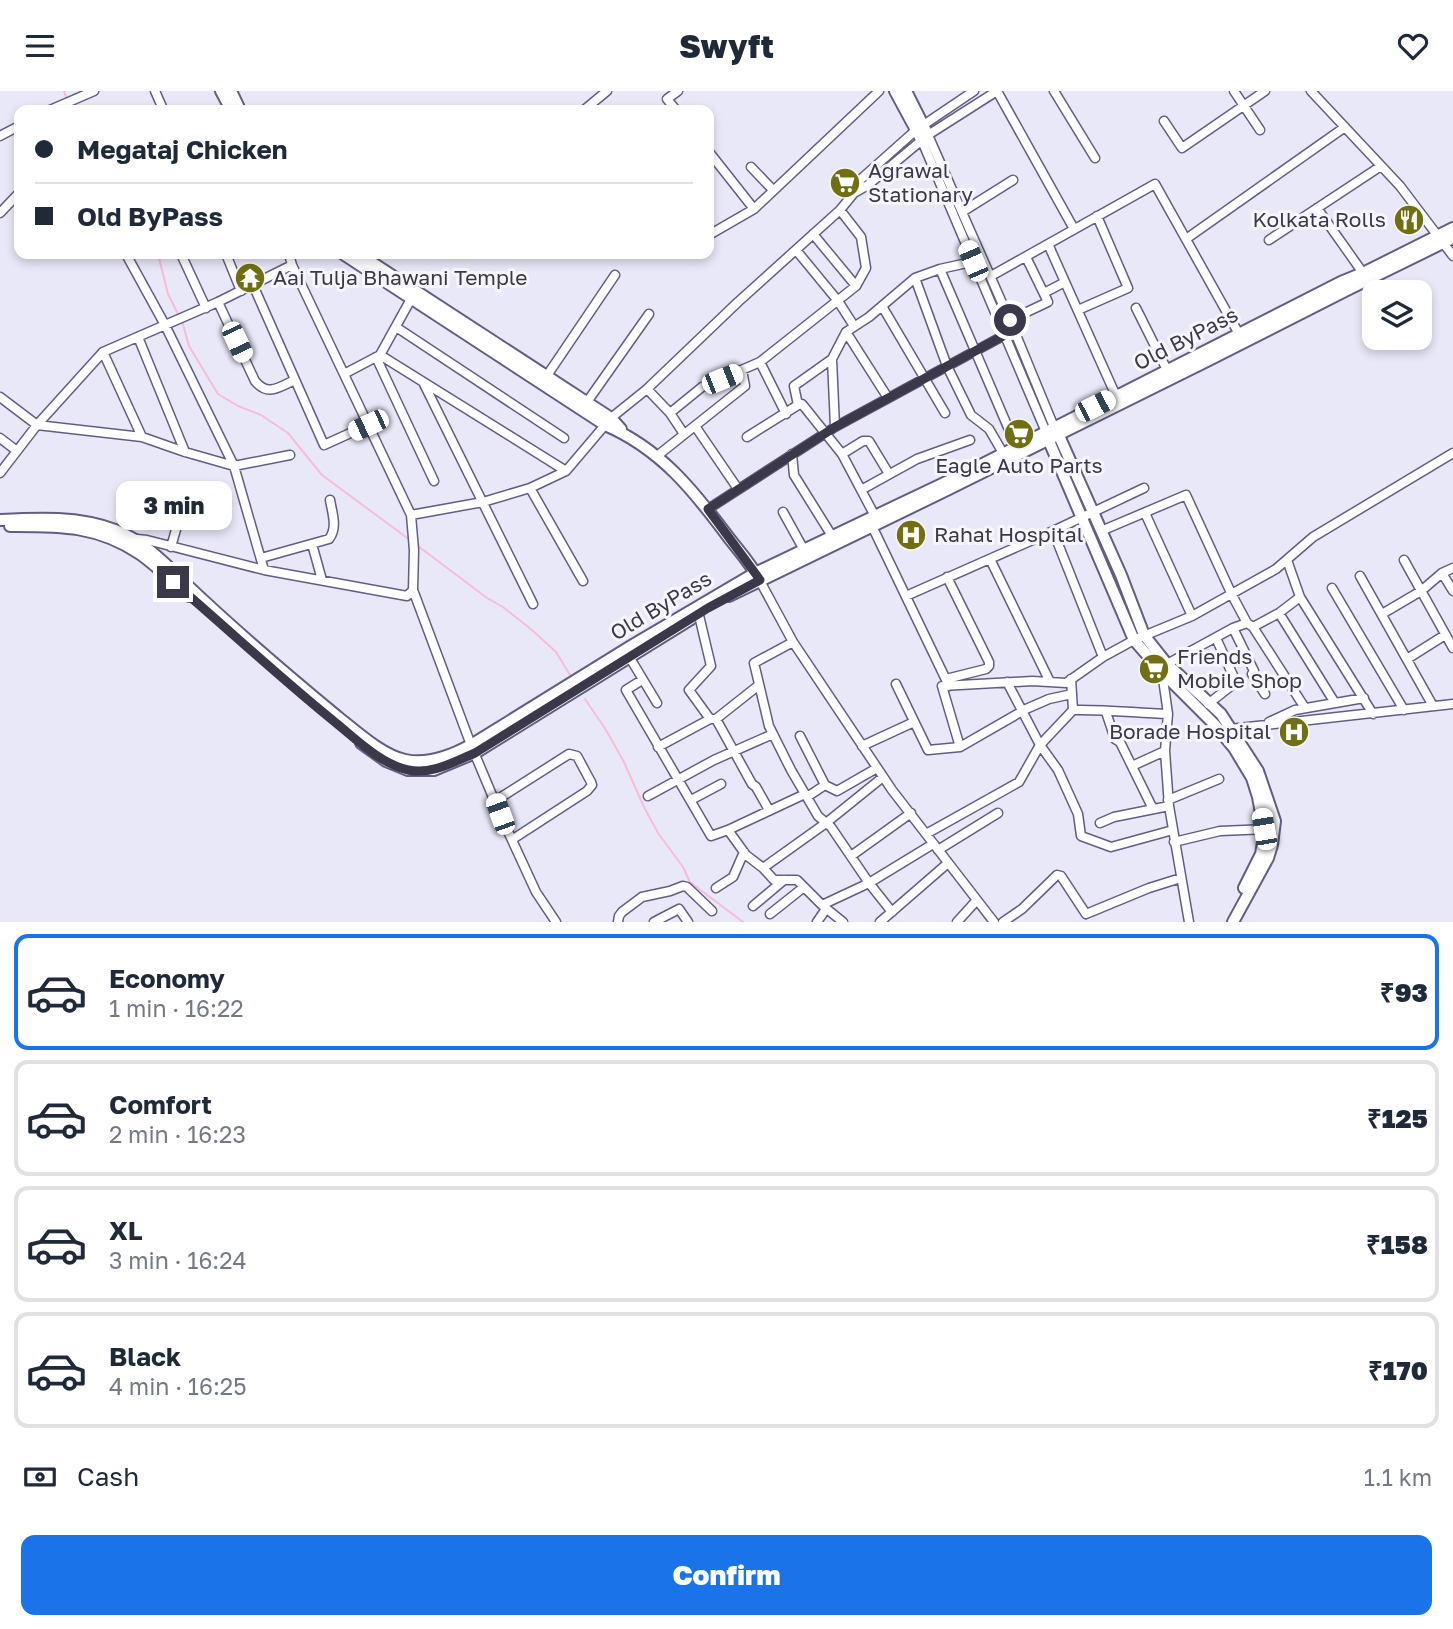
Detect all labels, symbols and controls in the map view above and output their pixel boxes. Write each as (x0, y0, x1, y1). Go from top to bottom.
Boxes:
icon: menu (21, 27, 59, 65)
text: Swyft (679, 27, 774, 65)
icon: heart (1394, 27, 1432, 65)
text: Megataj Chicken (77, 134, 288, 165)
place label: Agrawal Stationary (868, 157, 973, 207)
supermarket icon: Agrawal Stationary (828, 166, 862, 200)
text: Old ByPass (77, 201, 223, 232)
restaurant icon: Kolkata Rolls (1392, 203, 1426, 237)
place label: Kolkata Rolls (1253, 206, 1386, 232)
car (956, 238, 991, 284)
temple icon: Aai Tulja Bhawani Temple (233, 261, 267, 295)
place label: Aai Tulja Bhawani Temple (273, 264, 528, 290)
map controls (1362, 280, 1432, 350)
button: layers (1362, 280, 1432, 350)
street label: Old ByPass (1129, 301, 1242, 375)
route start (994, 304, 1026, 336)
car (219, 319, 256, 365)
car (699, 361, 746, 397)
car (1072, 387, 1119, 425)
car (345, 407, 392, 443)
supermarket icon: Eagle Auto Parts (1002, 417, 1036, 451)
place label: Eagle Auto Parts (935, 452, 1103, 478)
callout: 3 min (115, 481, 231, 529)
text: 3 min (144, 491, 204, 519)
hospital icon: Rahat Hospital (894, 518, 928, 552)
place label: Rahat Hospital (934, 521, 1083, 547)
street label: Old ByPass (605, 565, 716, 646)
route end (157, 566, 189, 598)
place label: Friends Mobile Shop (1177, 643, 1302, 693)
supermarket icon: Friends Mobile Shop (1137, 652, 1171, 686)
hospital icon: Borade Hospital (1277, 715, 1311, 749)
place label: Borade Hospital (1109, 718, 1271, 744)
car (483, 791, 518, 837)
car (1251, 806, 1278, 852)
icon: car (25, 961, 88, 1024)
text: Economy (109, 963, 225, 994)
text: ₹93 (1380, 977, 1428, 1008)
text: 1 min · 16:22 (109, 994, 244, 1022)
icon: car (25, 1087, 88, 1150)
text: Comfort (109, 1089, 212, 1120)
text: ₹125 (1367, 1103, 1428, 1134)
text: 2 min · 16:23 (109, 1120, 246, 1148)
icon: car (25, 1213, 88, 1276)
text: XL (109, 1215, 143, 1246)
text: ₹158 (1366, 1229, 1428, 1260)
text: 3 min · 16:24 (109, 1246, 247, 1274)
icon: car (25, 1339, 88, 1402)
text: Black (109, 1341, 181, 1372)
text: ₹170 (1368, 1355, 1428, 1386)
text: 4 min · 16:25 (109, 1372, 247, 1400)
icon: cash (21, 1458, 59, 1496)
text: Cash (77, 1461, 139, 1492)
text: 1.1 km (1364, 1463, 1432, 1491)
button: Confirm (21, 1535, 1432, 1615)

